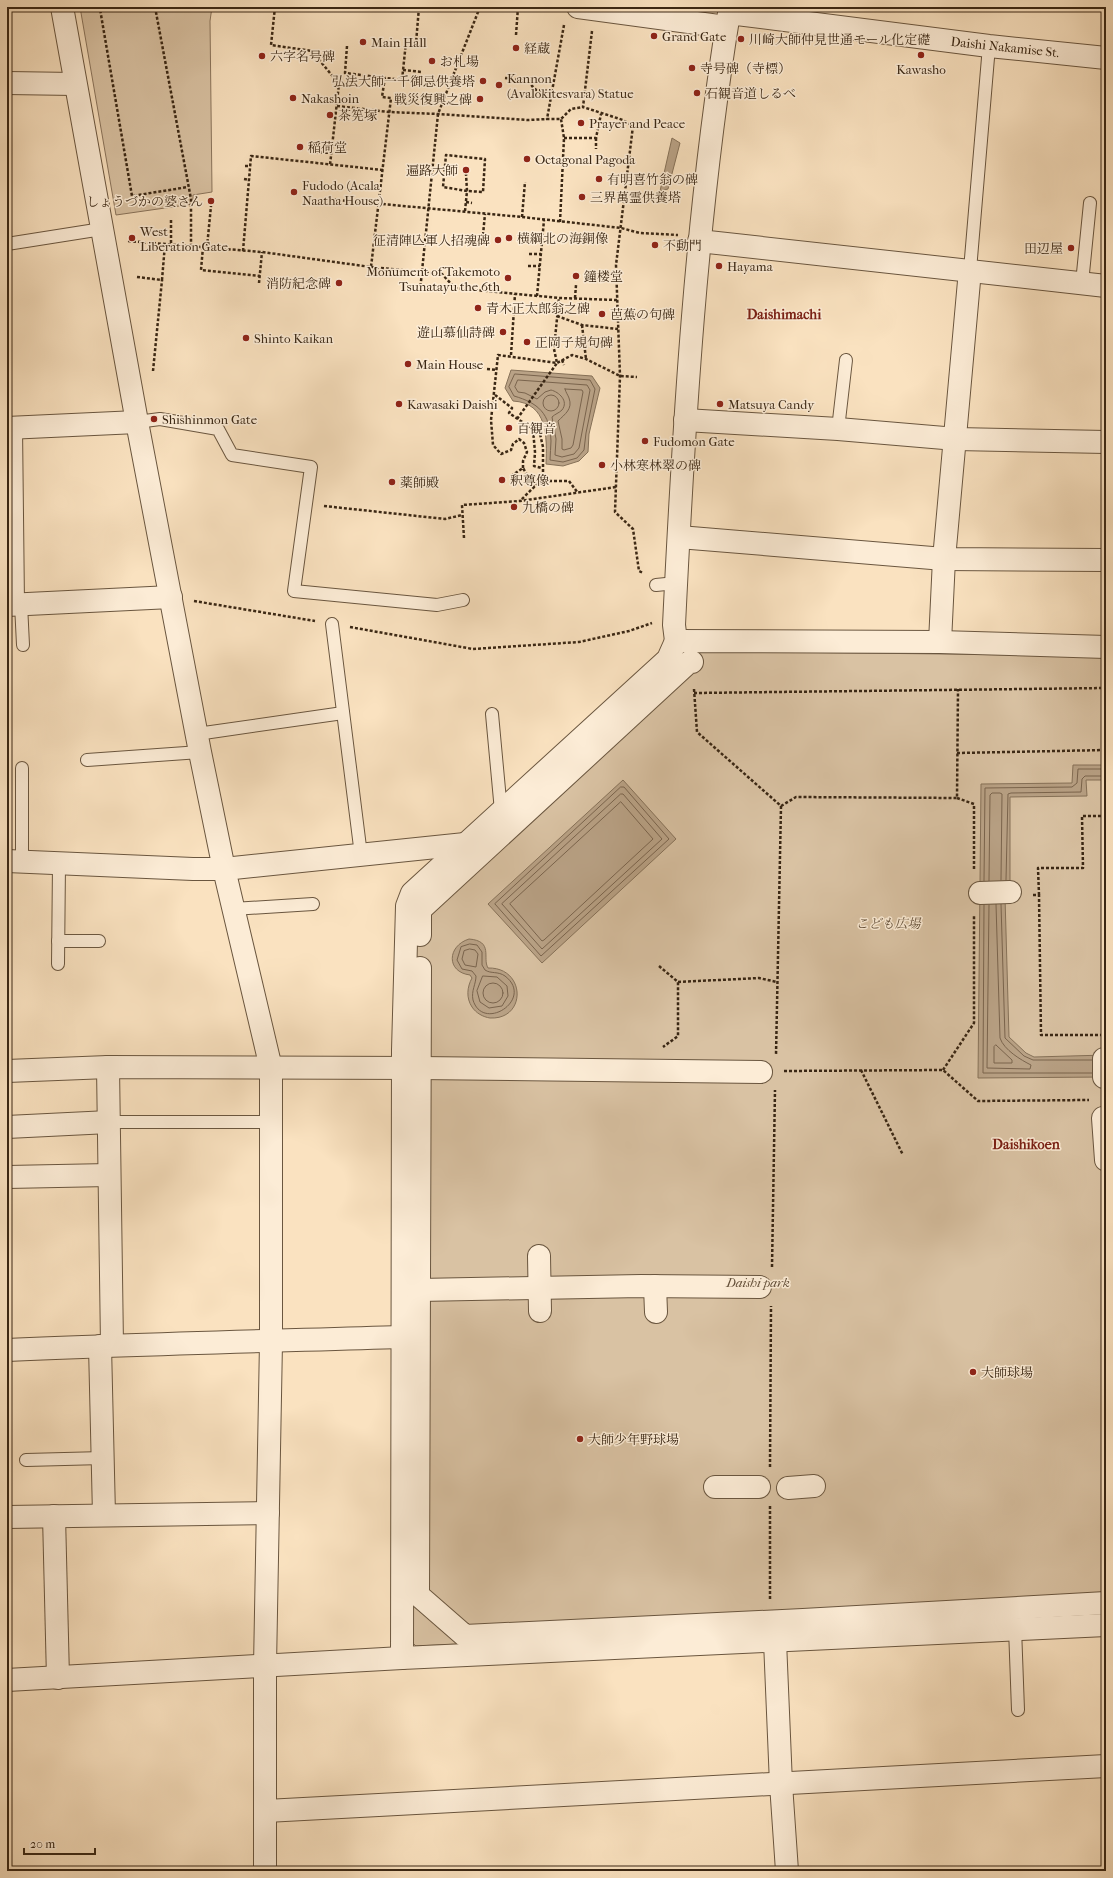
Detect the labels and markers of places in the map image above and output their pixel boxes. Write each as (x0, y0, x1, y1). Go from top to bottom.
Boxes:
place label: Grand Gate (662, 29, 727, 44)
marker: Grand Gate (649, 31, 659, 41)
place label: 川崎大師仲見世通モール化定礎 (749, 32, 930, 47)
marker: 川崎大師仲見世通モール化定礎 (736, 34, 746, 44)
place label: Main Hall (371, 35, 427, 50)
marker: Main Hall (358, 37, 368, 47)
place label: 経蔵 (524, 41, 550, 56)
marker: 経蔵 (511, 43, 521, 53)
place label: 六字名号碑 (270, 49, 335, 64)
marker: Kawasho (916, 50, 926, 60)
marker: 六字名号碑 (257, 51, 267, 61)
place label: お札場 (440, 54, 479, 69)
marker: お札場 (427, 56, 437, 66)
place label: 寺号碑（寺標） (700, 61, 791, 76)
place label: Kawasho (896, 62, 946, 77)
marker: 寺号碑（寺標） (687, 63, 697, 73)
place label: Kannon (Avalokitesvara) Statue (507, 71, 634, 101)
place label: 弘法大師一千御忌供養塔 (332, 74, 475, 89)
marker: 弘法大師一千御忌供養塔 (478, 76, 488, 86)
marker: Kannon (Avalokitesvara) Statue (494, 80, 504, 90)
place label: 石観音道しるべ (705, 86, 796, 101)
marker: 石観音道しるべ (692, 88, 702, 98)
place label: Nakashoin (301, 91, 360, 106)
place label: 戦災復興之碑 (394, 92, 472, 107)
marker: Nakashoin (288, 93, 298, 103)
marker: 戦災復興之碑 (475, 94, 485, 104)
place label: 茶筅塚 (338, 108, 377, 123)
marker: 茶筅塚 (325, 110, 335, 120)
place label: Prayer and Peace (589, 116, 686, 131)
marker: Prayer and Peace (576, 118, 586, 128)
place label: 稲荷堂 (308, 140, 347, 155)
marker: 稲荷堂 (295, 142, 305, 152)
place label: Octagonal Pagoda (535, 152, 636, 167)
marker: Octagonal Pagoda (522, 154, 532, 164)
place label: 遍路大師 (406, 163, 458, 178)
marker: 遍路大師 (461, 165, 471, 175)
place label: 有明喜竹翁の碑 (607, 172, 698, 187)
marker: 有明喜竹翁の碑 (594, 174, 604, 184)
place label: Fudodo (Acala Naatha House) (302, 178, 383, 208)
marker: Fudodo (Acala Naatha House) (289, 187, 299, 197)
place label: 三界萬霊供養塔 (590, 190, 681, 205)
marker: 三界萬霊供養塔 (577, 192, 587, 202)
place label: しょうづかの婆さん (86, 194, 203, 209)
marker: しょうづかの婆さん (206, 196, 216, 206)
place label: West Liberation Gate (139, 224, 228, 254)
place label: 横綱北の海銅像 (517, 231, 608, 246)
marker: West Liberation Gate (127, 233, 137, 243)
place label: 征清陣兦軍人招魂碑 (373, 233, 490, 248)
marker: 横綱北の海銅像 (504, 233, 514, 243)
marker: 征清陣兦軍人招魂碑 (493, 235, 503, 245)
place label: 不動門 (663, 238, 702, 253)
marker: 不動門 (650, 240, 660, 250)
place label: 田辺屋 (1024, 241, 1063, 256)
marker: 田辺屋 (1066, 243, 1076, 253)
place label: Hayama (727, 259, 774, 274)
marker: Hayama (714, 261, 724, 271)
place label: Monument of Takemoto Tsunatayu the 6th (366, 264, 501, 294)
place label: 鐘楼堂 (584, 269, 623, 284)
marker: 鐘楼堂 (571, 271, 581, 281)
marker: Monument of Takemoto Tsunatayu the 6th (503, 273, 513, 283)
place label: 消防紀念碑 (266, 276, 331, 291)
marker: 消防紀念碑 (334, 278, 344, 288)
place label: 青木正太郎翁之碑 (486, 301, 590, 316)
marker: 青木正太郎翁之碑 (473, 303, 483, 313)
place label: 芭蕉の句碑 (610, 307, 675, 322)
marker: 芭蕉の句碑 (597, 309, 607, 319)
place label: 遊山慕仙詩碑 (417, 325, 495, 340)
marker: 遊山慕仙詩碑 (498, 327, 508, 337)
place label: Shinto Kaikan (254, 331, 333, 346)
marker: Shinto Kaikan (241, 333, 251, 343)
place label: 正岡子規句碑 (535, 335, 613, 350)
marker: 正岡子規句碑 (522, 337, 532, 347)
place label: Main House (416, 357, 484, 372)
marker: Main House (403, 359, 413, 369)
place label: Kawasaki Daishi (407, 397, 498, 412)
place label: Matsuya Candy (728, 397, 815, 412)
marker: Kawasaki Daishi (394, 399, 404, 409)
marker: Matsuya Candy (715, 399, 725, 409)
place label: Shishinmon Gate (162, 412, 258, 427)
marker: Shishinmon Gate (149, 414, 159, 424)
place label: 百観音 (517, 421, 556, 436)
marker: 百観音 (504, 423, 514, 433)
place label: Fudomon Gate (653, 434, 735, 449)
marker: Fudomon Gate (640, 436, 650, 446)
place label: 小林寒林翠の碑 (610, 458, 701, 473)
marker: 小林寒林翠の碑 (597, 460, 607, 470)
place label: 釈尊像 (510, 473, 549, 488)
place label: 薬師殿 (400, 475, 439, 490)
marker: 釈尊像 (497, 475, 507, 485)
marker: 薬師殿 (387, 477, 397, 487)
place label: 九橋の碑 (522, 500, 574, 515)
marker: 九橋の碑 (509, 502, 519, 512)
place label: 大師球場 (981, 1365, 1033, 1380)
marker: 大師球場 (968, 1367, 978, 1377)
place label: 大師少年野球場 (588, 1432, 679, 1447)
marker: 大師少年野球場 (575, 1434, 585, 1444)

